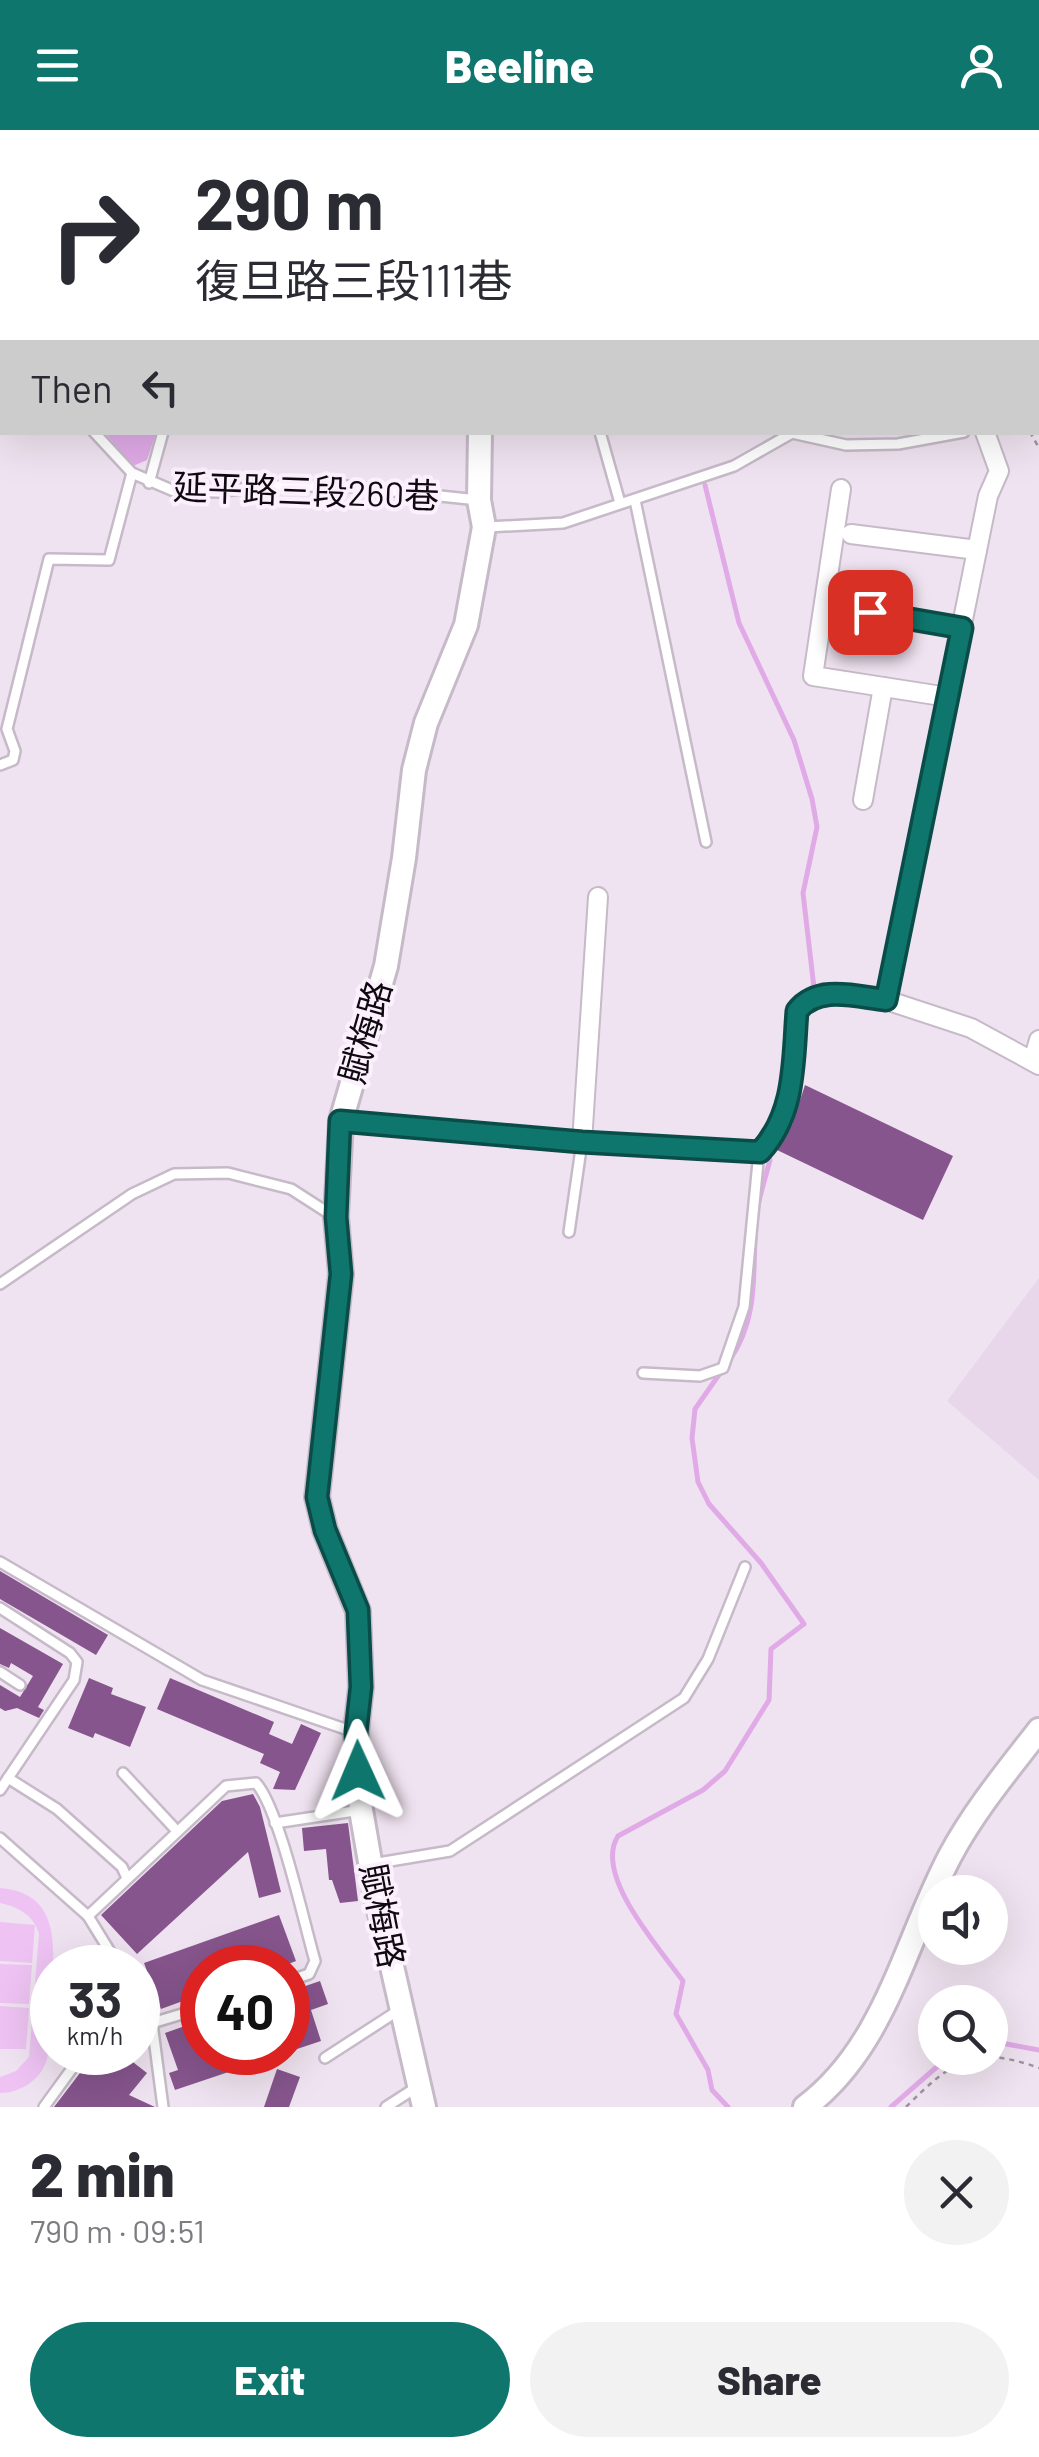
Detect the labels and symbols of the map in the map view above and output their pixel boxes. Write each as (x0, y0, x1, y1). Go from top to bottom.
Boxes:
street label: 延平路三段260巷 (172, 464, 440, 516)
pin (828, 570, 913, 655)
street label: 賦梅路 (329, 975, 399, 1088)
position arrow (306, 1719, 410, 1823)
street label: 賦梅路 (353, 1860, 415, 1971)
speed limit sign: 40 (180, 1945, 310, 2075)

